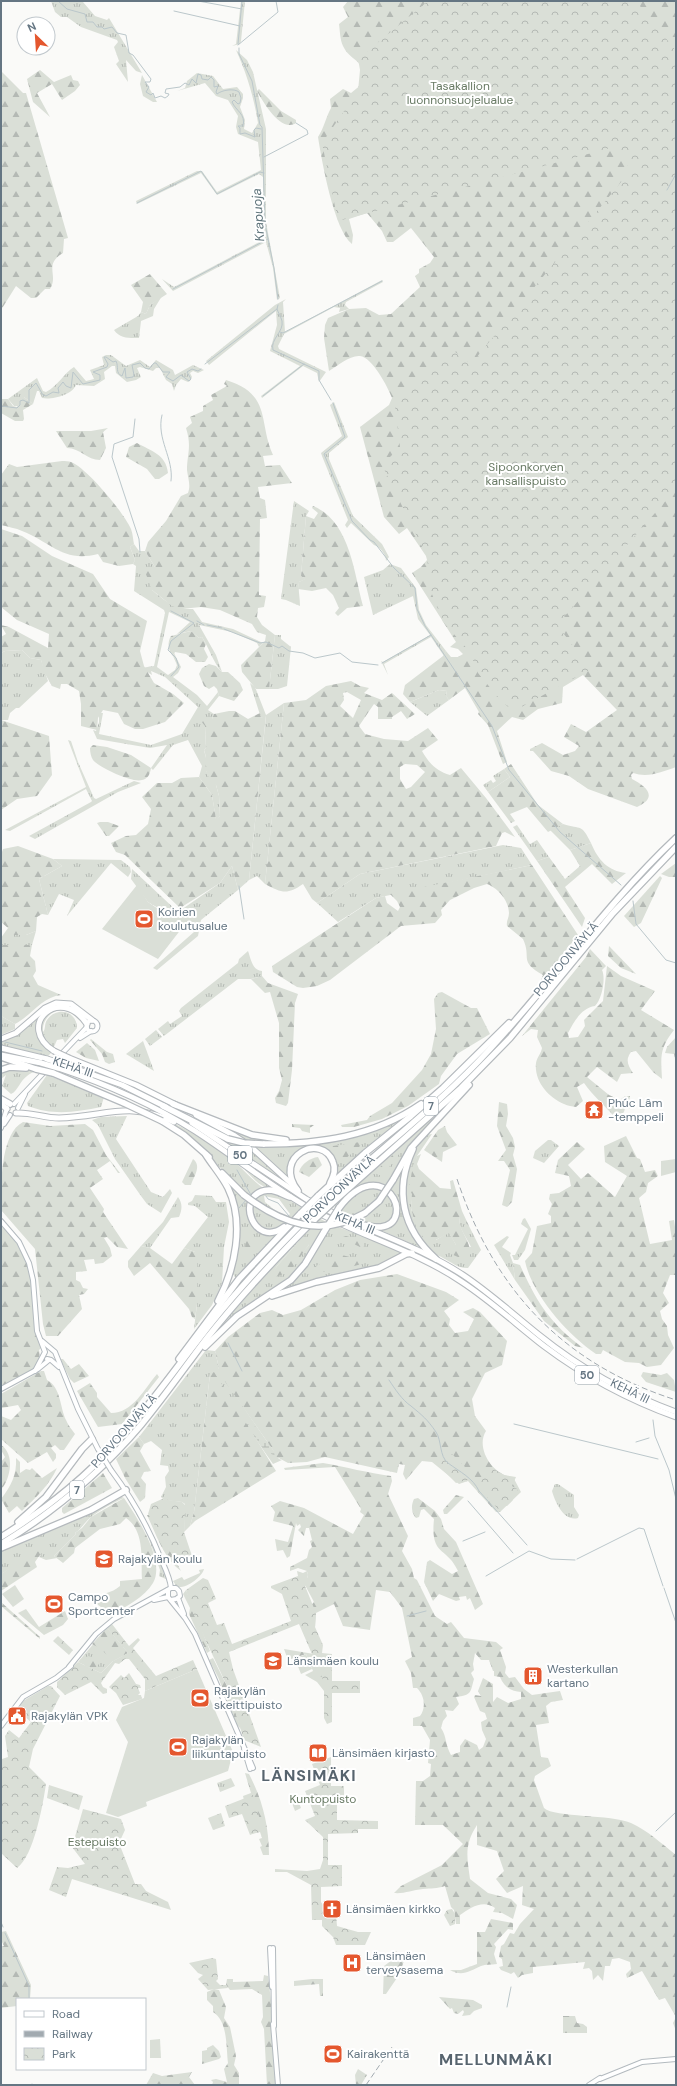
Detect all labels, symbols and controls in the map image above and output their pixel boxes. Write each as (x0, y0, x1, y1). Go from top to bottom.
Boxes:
north arrow (16, 16, 56, 56)
text: N (25, 19, 38, 35)
park label: Tasakallion luonnonsuojelualue (407, 78, 514, 108)
water label: Krapuoja (248, 188, 268, 242)
park label: Sipoonkorven kansallispuisto (486, 459, 566, 489)
place label: Koirien koulutusalue (158, 904, 228, 934)
sports icon: Koirien koulutusalue (133, 908, 155, 930)
street label: PORVOONVÄYLÄ (530, 918, 602, 1000)
street label: KEHÄ III (51, 1053, 95, 1081)
place label: Phúc Lâm -temppeli (608, 1095, 664, 1125)
road number: 7 (424, 1097, 438, 1115)
temple icon: Phúc Lâm -temppeli (583, 1099, 605, 1121)
road number: 50 (228, 1146, 252, 1164)
street label: PORVOONVÄYLÄ (300, 1151, 378, 1226)
street label: KEHÄ III (333, 1208, 377, 1238)
road number: 50 (575, 1366, 599, 1384)
street label: KEHÄ III (608, 1375, 652, 1407)
street label: PORVOONVÄYLÄ (88, 1391, 161, 1471)
road number: 7 (70, 1481, 84, 1499)
school or university icon: Rajakylän koulu (93, 1548, 115, 1570)
place label: Rajakylän koulu (118, 1551, 202, 1567)
place label: Campo Sportcenter (68, 1589, 135, 1619)
sports icon: Campo Sportcenter (43, 1593, 65, 1615)
school or university icon: Länsimäen koulu (262, 1650, 284, 1672)
place label: Länsimäen koulu (287, 1653, 379, 1669)
place label: Westerkullan kartano (547, 1661, 618, 1691)
building icon: Westerkullan kartano (522, 1665, 544, 1687)
place label: Rajakylän skeittipuisto (214, 1683, 282, 1713)
sports icon: Rajakylän skeittipuisto (189, 1687, 211, 1709)
public building icon: Rajakylän VPK (6, 1705, 28, 1727)
place label: Rajakylän VPK (31, 1708, 108, 1724)
place label: Rajakylän liikuntapuisto (192, 1732, 266, 1762)
sports icon: Rajakylän liikuntapuisto (167, 1736, 189, 1758)
library icon: Länsimäen kirjasto (307, 1742, 329, 1764)
place label: Länsimäen kirjasto (332, 1745, 435, 1761)
district label: LÄNSIMÄKI (261, 1765, 357, 1786)
park label: Kuntopuisto (290, 1791, 356, 1807)
park label: Estepuisto (68, 1834, 126, 1850)
church icon: Länsimäen kirkko (321, 1898, 343, 1920)
place label: Länsimäen kirkko (346, 1901, 441, 1917)
place label: Länsimäen terveysasema (366, 1948, 443, 1978)
hospital icon: Länsimäen terveysasema (341, 1952, 363, 1974)
legend (16, 1998, 146, 2070)
text: Road (52, 2006, 80, 2022)
text: Railway (52, 2026, 93, 2042)
sports icon: Kairakenttä (322, 2043, 344, 2065)
text: Park (52, 2046, 76, 2062)
place label: Kairakenttä (347, 2046, 409, 2062)
district label: MELLUNMÄKI (439, 2049, 553, 2070)

